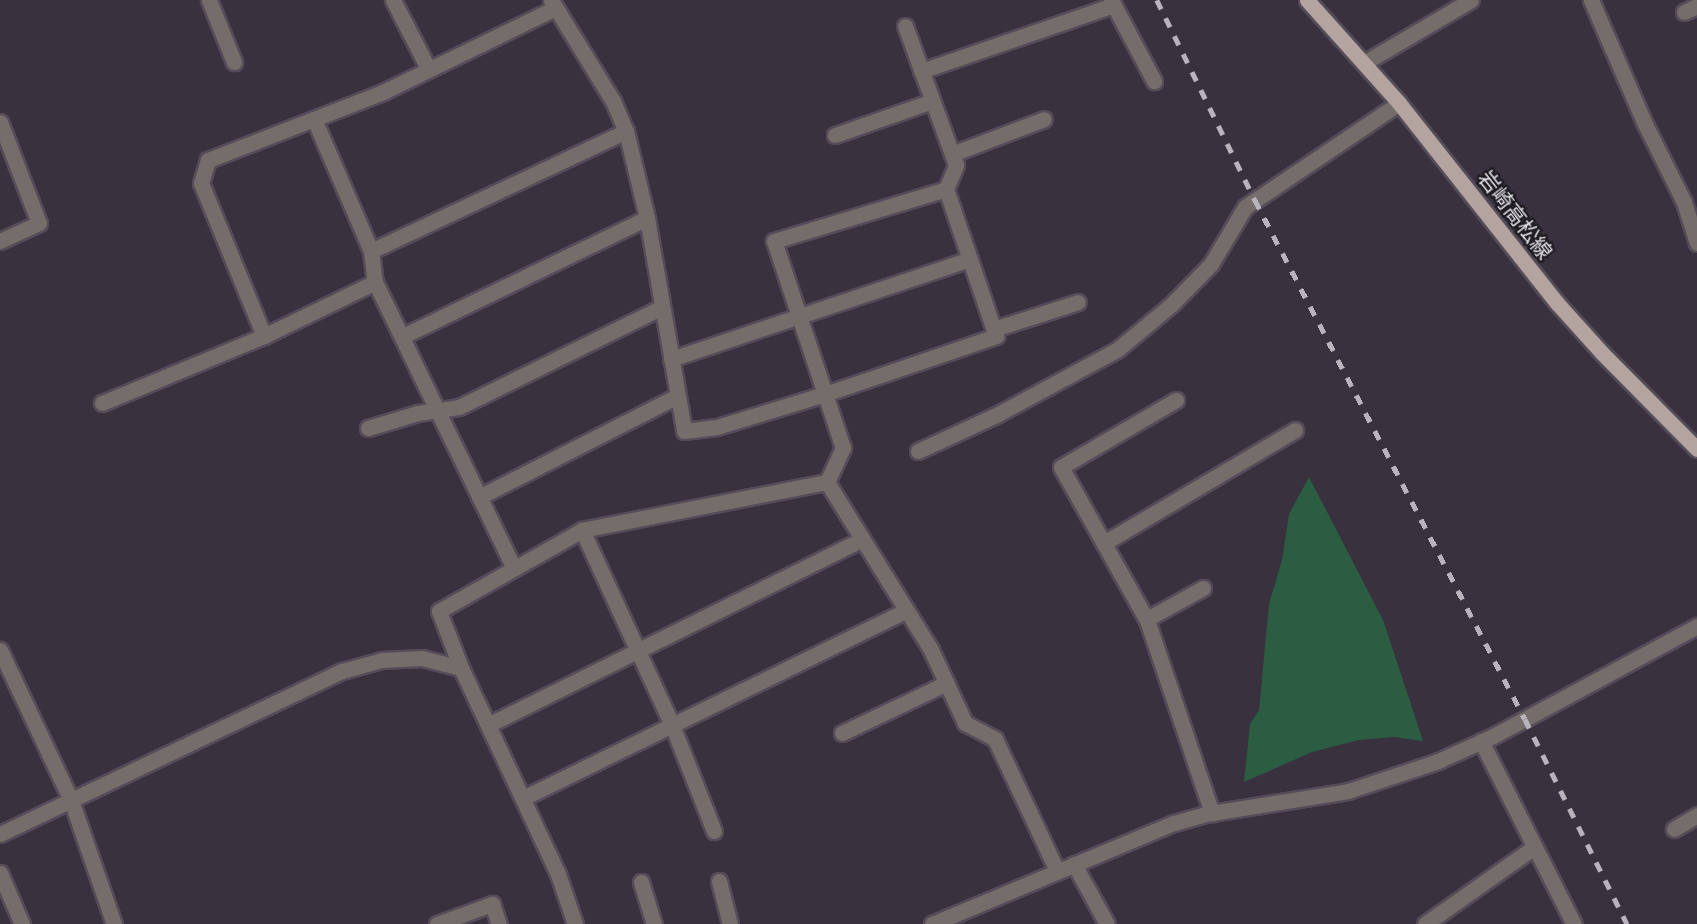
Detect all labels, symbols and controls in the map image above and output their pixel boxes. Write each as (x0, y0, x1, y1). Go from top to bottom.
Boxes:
street label: 岩崎高松線 (1473, 166, 1557, 264)

